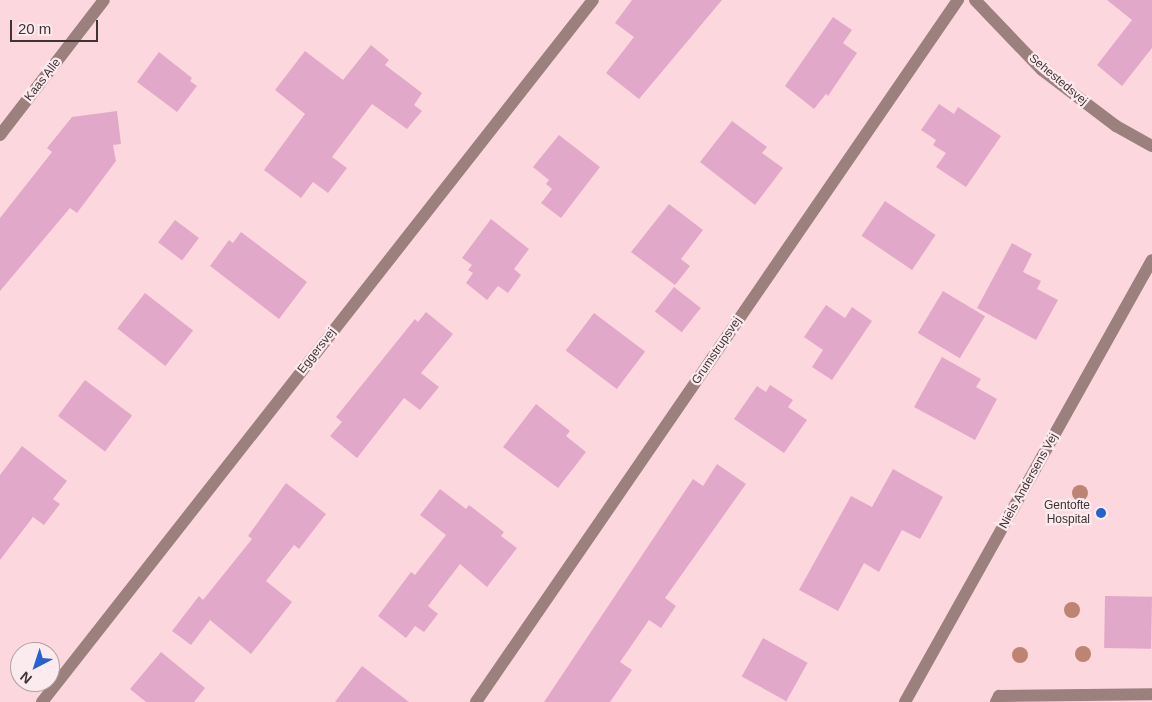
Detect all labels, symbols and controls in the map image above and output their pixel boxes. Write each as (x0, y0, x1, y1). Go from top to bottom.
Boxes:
scale bar (12, 10, 100, 42)
text: 20 m (18, 20, 51, 37)
street label: Sehestedsvej (1026, 51, 1090, 109)
street label: Kaas Alle (22, 56, 64, 104)
street label: Grumstrupsvej (689, 315, 745, 387)
street label: Eggersvej (295, 326, 339, 376)
street label: Niels Andersens Vej (997, 431, 1061, 531)
place label: Gentofte Hospital (1044, 499, 1090, 527)
marker: Gentofte Hospital (1094, 506, 1108, 520)
north arrow (10, 642, 60, 692)
text: N (17, 668, 35, 687)

